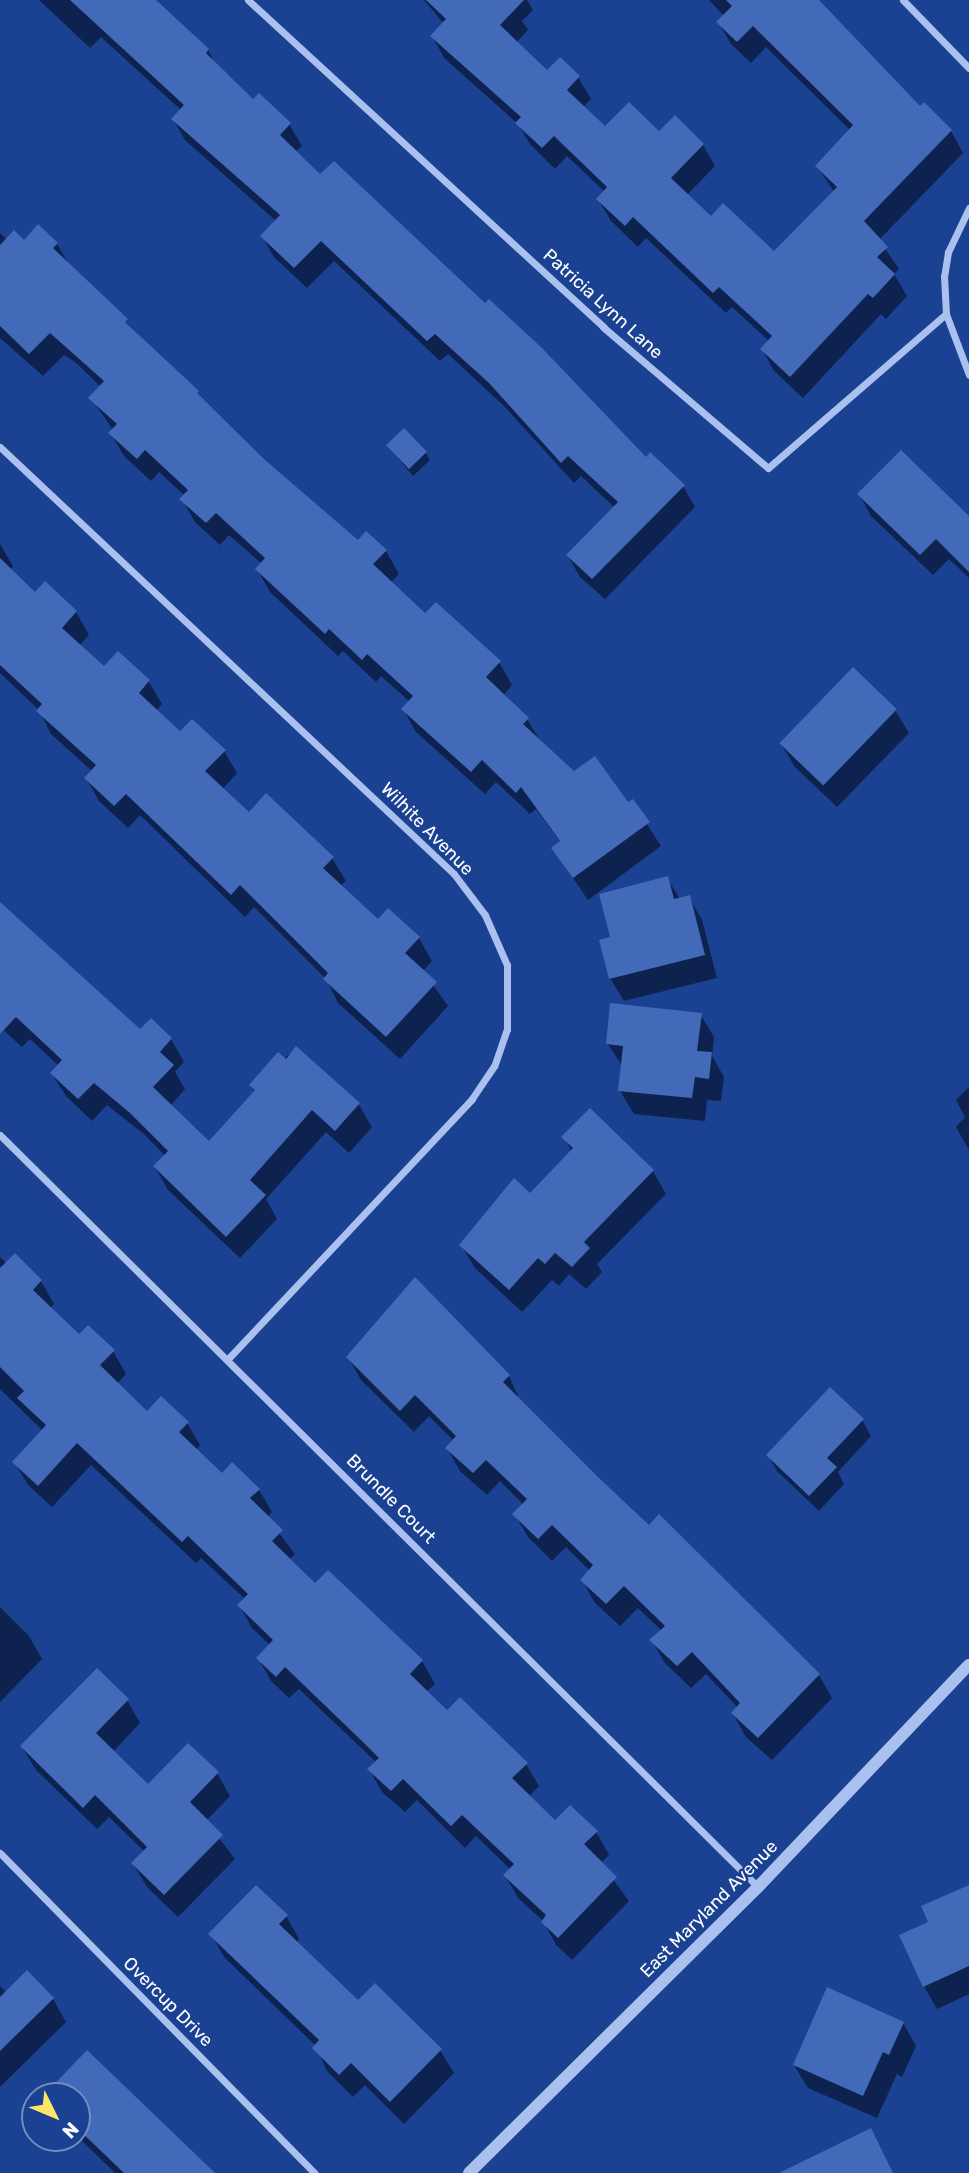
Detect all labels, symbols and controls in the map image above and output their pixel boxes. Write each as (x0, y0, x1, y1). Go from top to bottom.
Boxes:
street label: Patricia Lynn Lane (539, 245, 667, 363)
street label: Wilhite Avenue (376, 778, 478, 880)
street label: Brundle Court (342, 1450, 440, 1548)
street label: East Maryland Avenue (636, 1836, 782, 1982)
street label: Overcup Drive (119, 1953, 217, 2051)
north arrow (21, 2082, 91, 2152)
text: N (57, 2117, 83, 2143)

